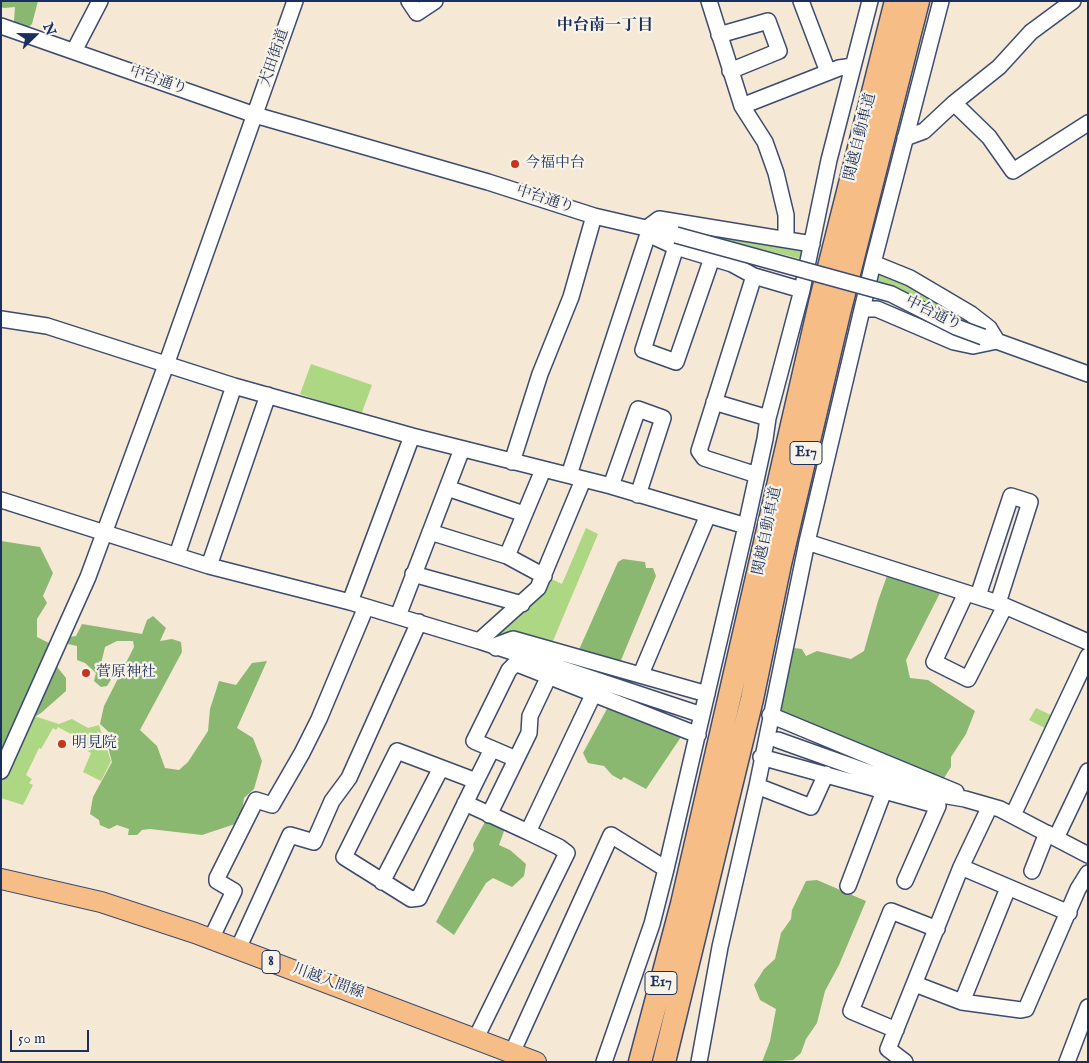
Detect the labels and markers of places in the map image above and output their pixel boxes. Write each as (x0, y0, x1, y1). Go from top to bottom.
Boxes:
place label: 今福中台 (525, 155, 585, 173)
marker: 今福中台 (509, 158, 521, 170)
place label: 菅原神社 (96, 664, 156, 682)
marker: 菅原神社 (80, 667, 92, 679)
place label: 明見院 (72, 735, 117, 753)
marker: 明見院 (56, 738, 68, 750)

